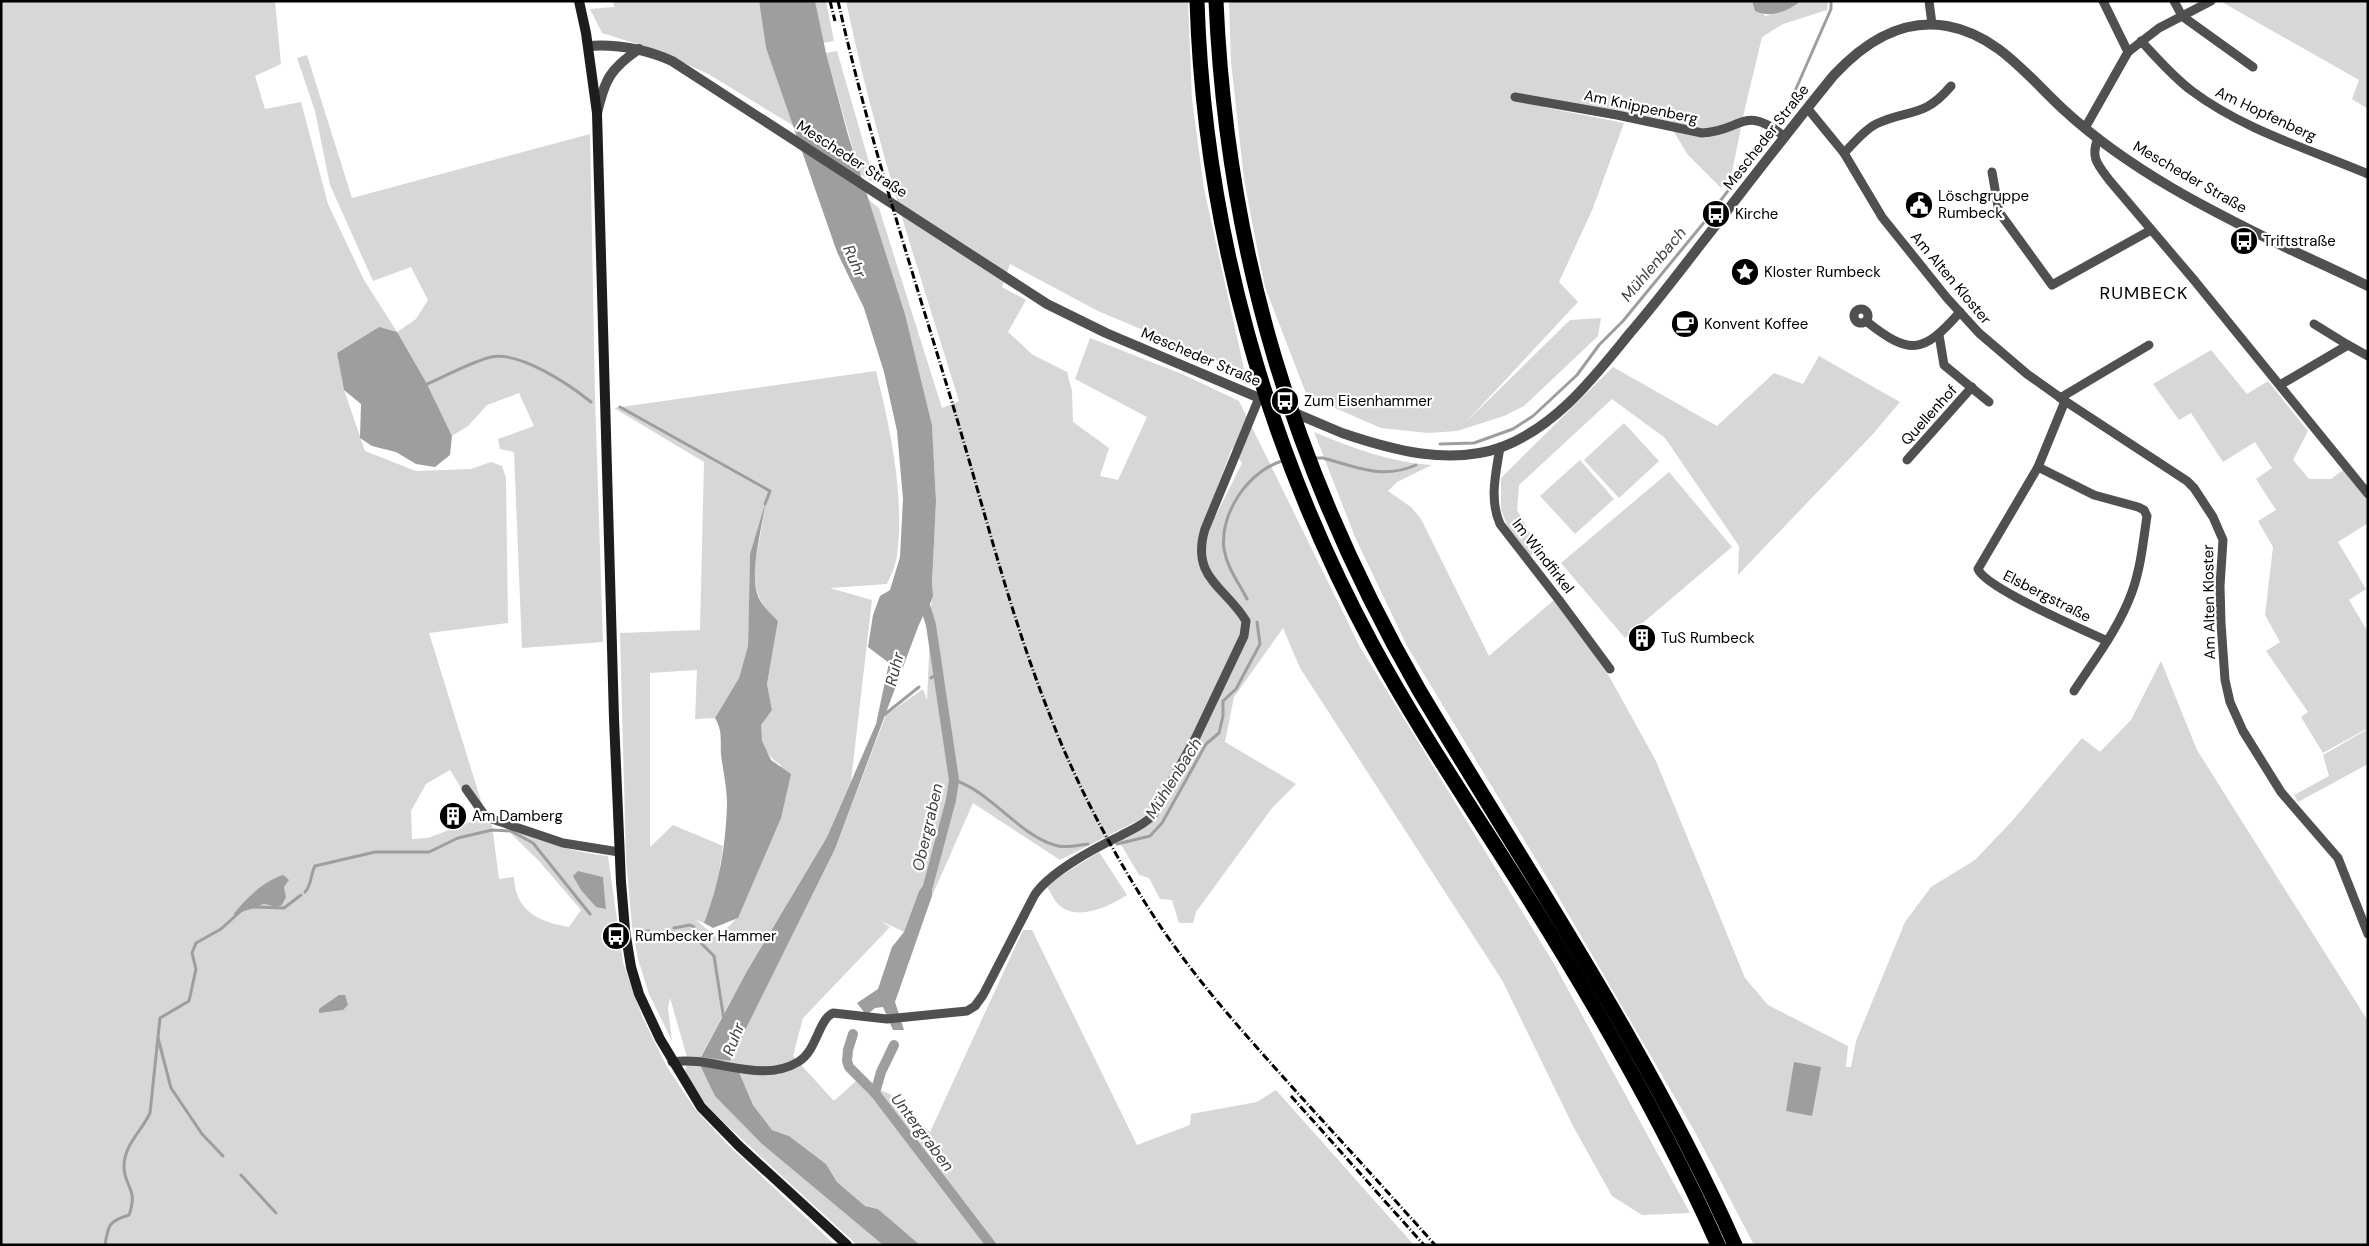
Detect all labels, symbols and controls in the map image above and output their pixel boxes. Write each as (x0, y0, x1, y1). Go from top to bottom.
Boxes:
street label: Mescheder Straße (1719, 80, 1813, 194)
street label: Am Hopfenberg (2212, 82, 2320, 146)
street label: Am Knippenberg (1582, 85, 1700, 129)
street label: Mescheder Straße (793, 116, 911, 202)
street label: Mescheder Straße (2129, 136, 2251, 218)
place label: Löschgruppe Rumbeck (1938, 186, 2029, 223)
public building icon: Löschgruppe Rumbeck (1904, 190, 1934, 220)
bus stop icon: Kirche (1701, 199, 1731, 229)
place label: Kirche (1735, 204, 1778, 224)
water label: Mühlenbach (1616, 223, 1691, 306)
bus stop icon: Triftstraße (2229, 226, 2259, 256)
street label: Am Alten Kloster (1906, 227, 1996, 329)
place label: Triftstraße (2263, 231, 2336, 251)
water label: Ruhr (838, 241, 871, 282)
place icon: Kloster Rumbeck (1730, 257, 1760, 287)
place label: Kloster Rumbeck (1764, 262, 1881, 282)
district label: RUMBECK (2099, 281, 2189, 305)
cafe icon: Konvent Koffee (1670, 309, 1700, 339)
place label: Konvent Koffee (1704, 314, 1808, 334)
street label: Mescheder Straße (1138, 323, 1264, 391)
street label: Quellenhof (1896, 380, 1962, 450)
bus stop icon: Zum Eisenhammer (1270, 386, 1300, 416)
place label: Zum Eisenhammer (1304, 391, 1433, 411)
street label: Im Windfirkel (1507, 514, 1579, 598)
street label: Am Alten Kloster (2198, 544, 2220, 660)
street label: Elsbergstraße (2000, 565, 2094, 627)
building icon: TuS Rumbeck (1627, 623, 1657, 653)
place label: TuS Rumbeck (1661, 628, 1755, 648)
water label: Ruhr (880, 649, 909, 688)
water label: Mühlenbach (1140, 734, 1206, 822)
water label: Obergraben (907, 781, 948, 873)
building icon: Am Damberg (438, 801, 468, 831)
place label: Am Damberg (472, 806, 563, 826)
bus stop icon: Rumbecker Hammer (601, 921, 631, 951)
place label: Rumbecker Hammer (635, 926, 777, 946)
water label: Ruhr (718, 1019, 750, 1059)
water label: Untergraben (886, 1089, 959, 1176)

